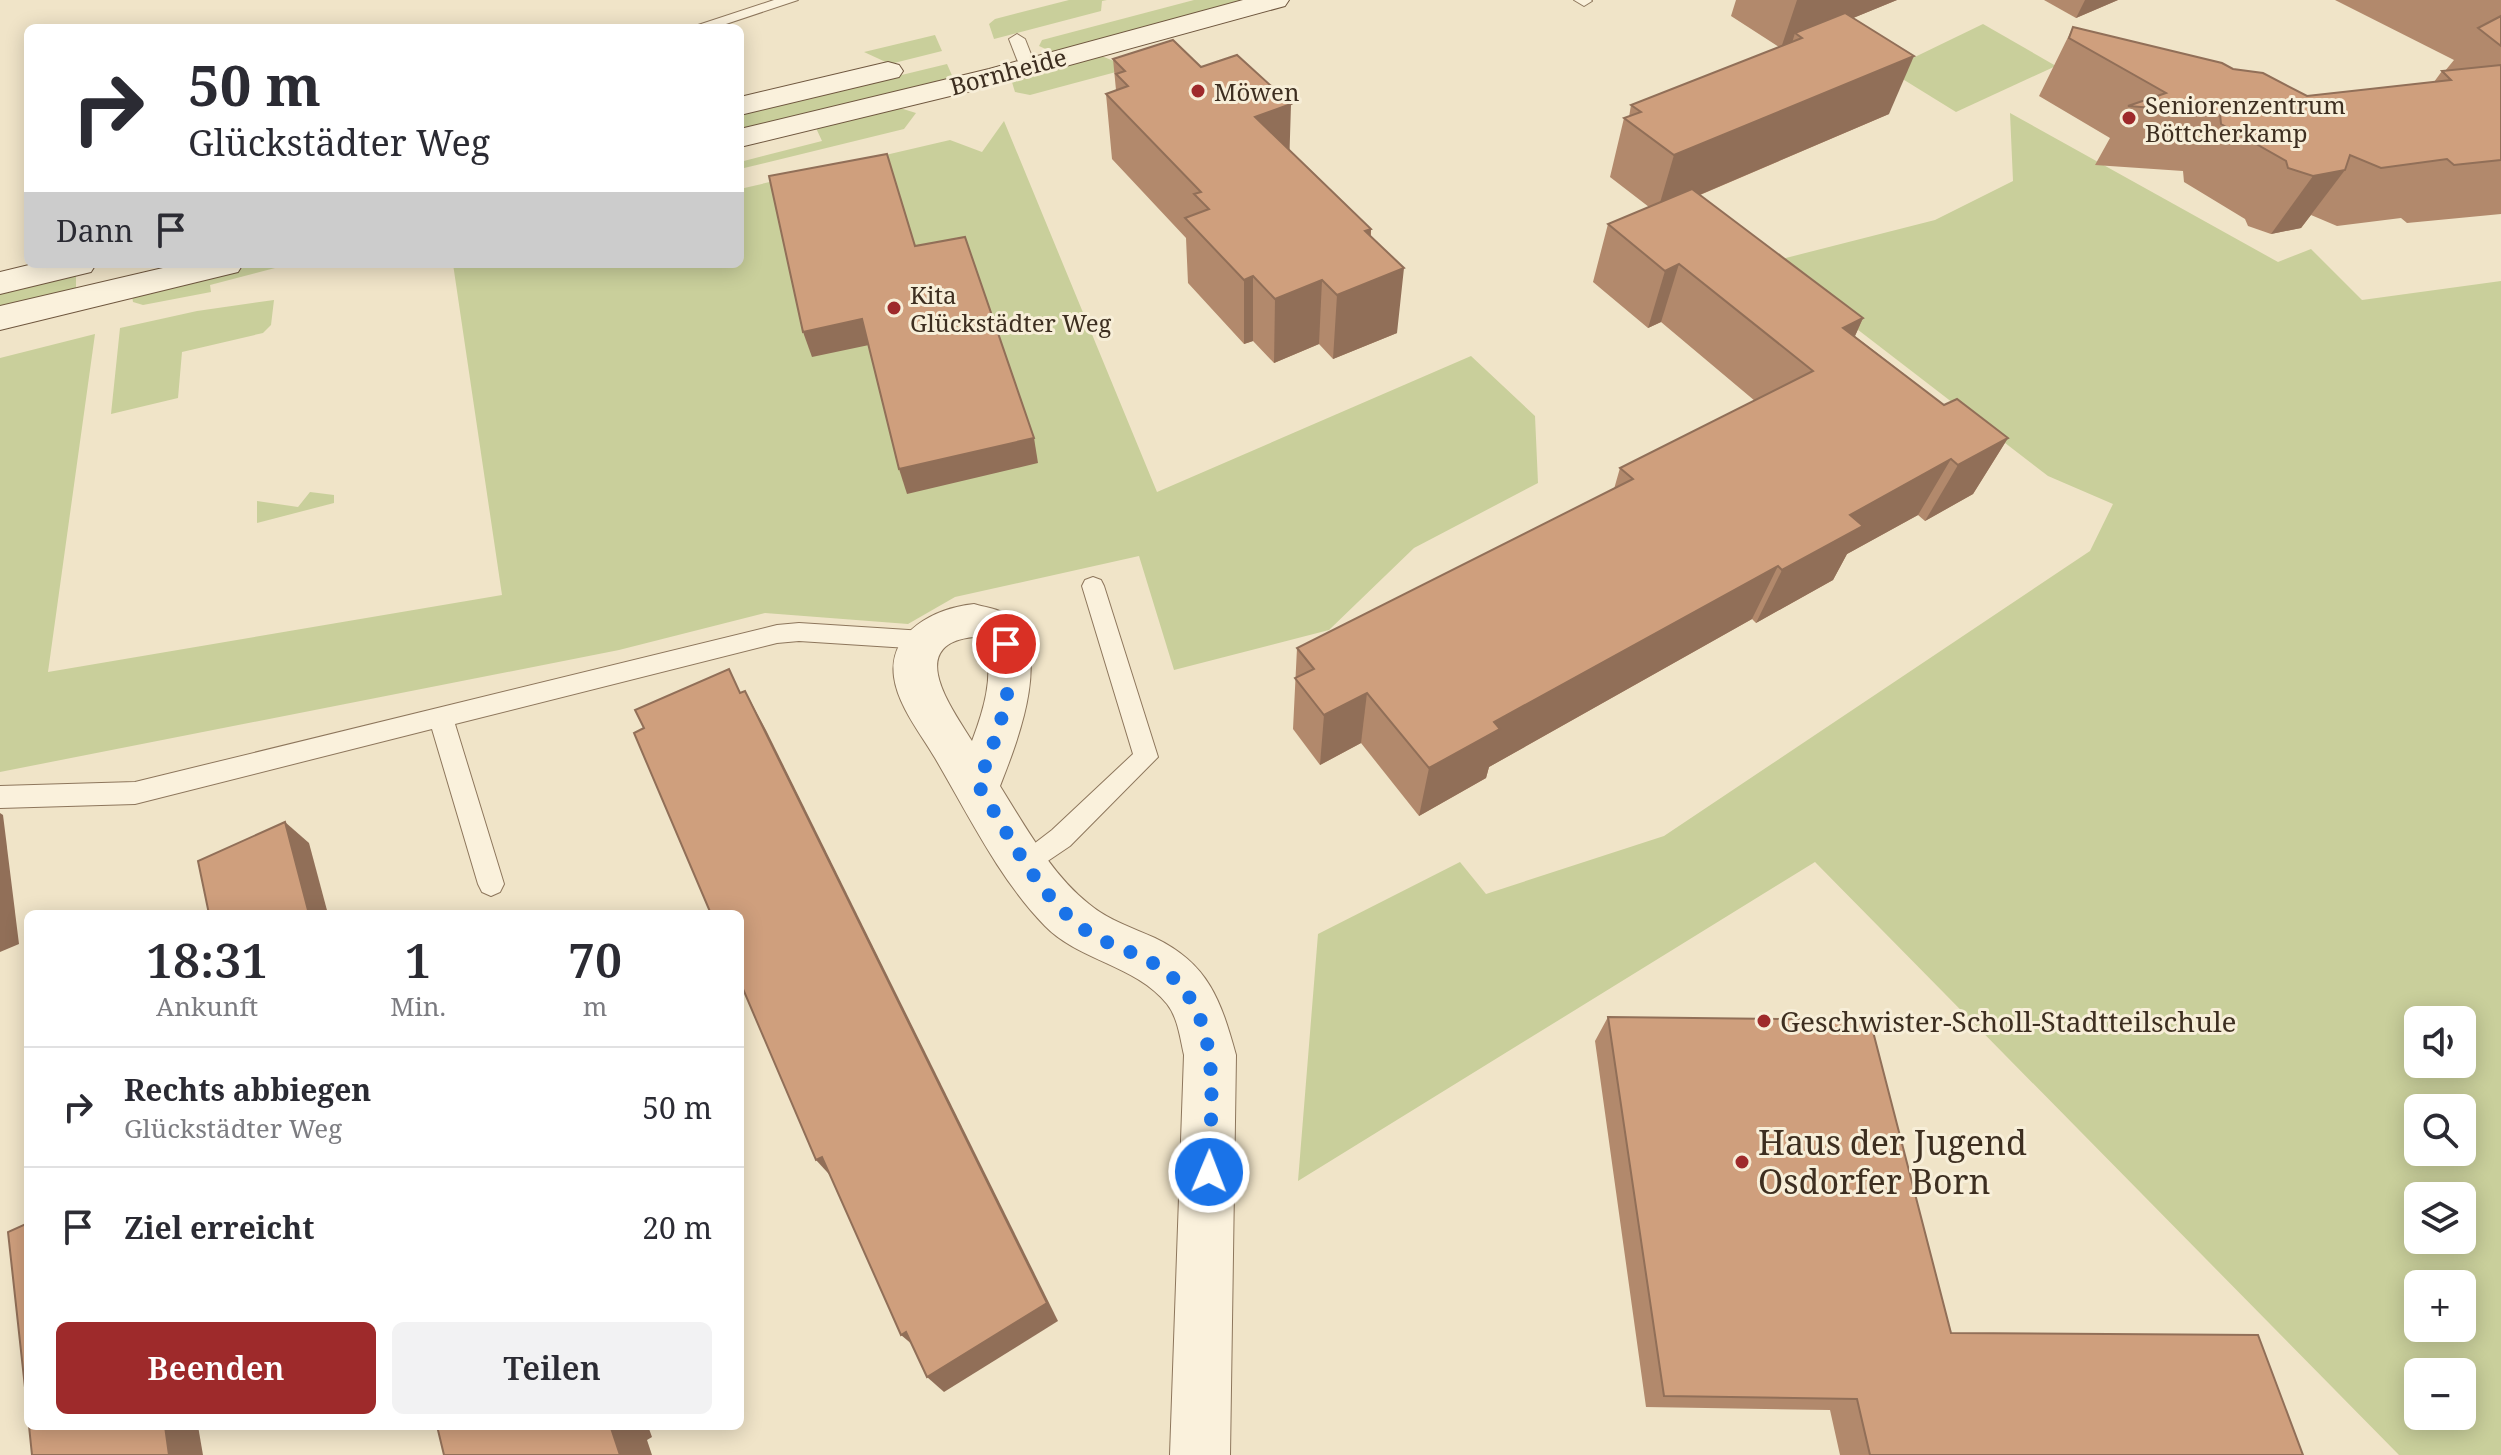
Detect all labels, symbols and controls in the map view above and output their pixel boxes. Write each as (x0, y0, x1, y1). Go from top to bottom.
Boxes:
street label: Bornheide (946, 40, 1070, 102)
text: 50 m (188, 46, 321, 122)
icon: right (56, 56, 160, 160)
place label: Möwen (1214, 75, 1299, 108)
marker: Möwen (1189, 82, 1207, 100)
place label: Seniorenzentrum Böttcherkamp (2145, 88, 2346, 149)
marker: Seniorenzentrum Böttcherkamp (2120, 109, 2138, 127)
text: Glückstädter Weg (188, 118, 490, 167)
icon: arrive (149, 208, 193, 252)
text: Dann (56, 210, 133, 251)
place label: Kita Glückstädter Weg (910, 278, 1112, 339)
marker: Kita Glückstädter Weg (885, 299, 903, 317)
pin (972, 610, 1040, 678)
icon: arrive (984, 622, 1028, 666)
text: 18:31 (146, 927, 268, 992)
text: 1 (405, 927, 432, 992)
text: 70 (568, 927, 622, 992)
text: Ankunft (156, 988, 258, 1024)
text: Min. (390, 988, 446, 1024)
text: m (583, 988, 607, 1024)
place label: Geschwister-Scholl-Stadtteilschule (1780, 1002, 2237, 1040)
map controls (2404, 1006, 2476, 1430)
button: sound (2404, 1006, 2476, 1078)
marker: Geschwister-Scholl-Stadtteilschule (1755, 1012, 1773, 1030)
text: Rechts abbiegen (124, 1069, 371, 1110)
icon: right (56, 1085, 100, 1129)
text: 50 m (642, 1087, 712, 1128)
button: search (2404, 1094, 2476, 1166)
text: Glückstädter Weg (124, 1110, 342, 1146)
place label: Haus der Jugend Osdorfer Born (1758, 1119, 2027, 1204)
position arrow (1167, 1130, 1251, 1214)
marker: Haus der Jugend Osdorfer Born (1733, 1153, 1751, 1171)
button: layers (2404, 1182, 2476, 1254)
icon: arrive (56, 1205, 100, 1249)
text: Ziel erreicht (124, 1207, 314, 1248)
text: 20 m (642, 1207, 712, 1248)
button: + (2404, 1270, 2476, 1342)
button: Beenden (56, 1322, 376, 1414)
button: Teilen (392, 1322, 712, 1414)
button: − (2404, 1358, 2476, 1430)

